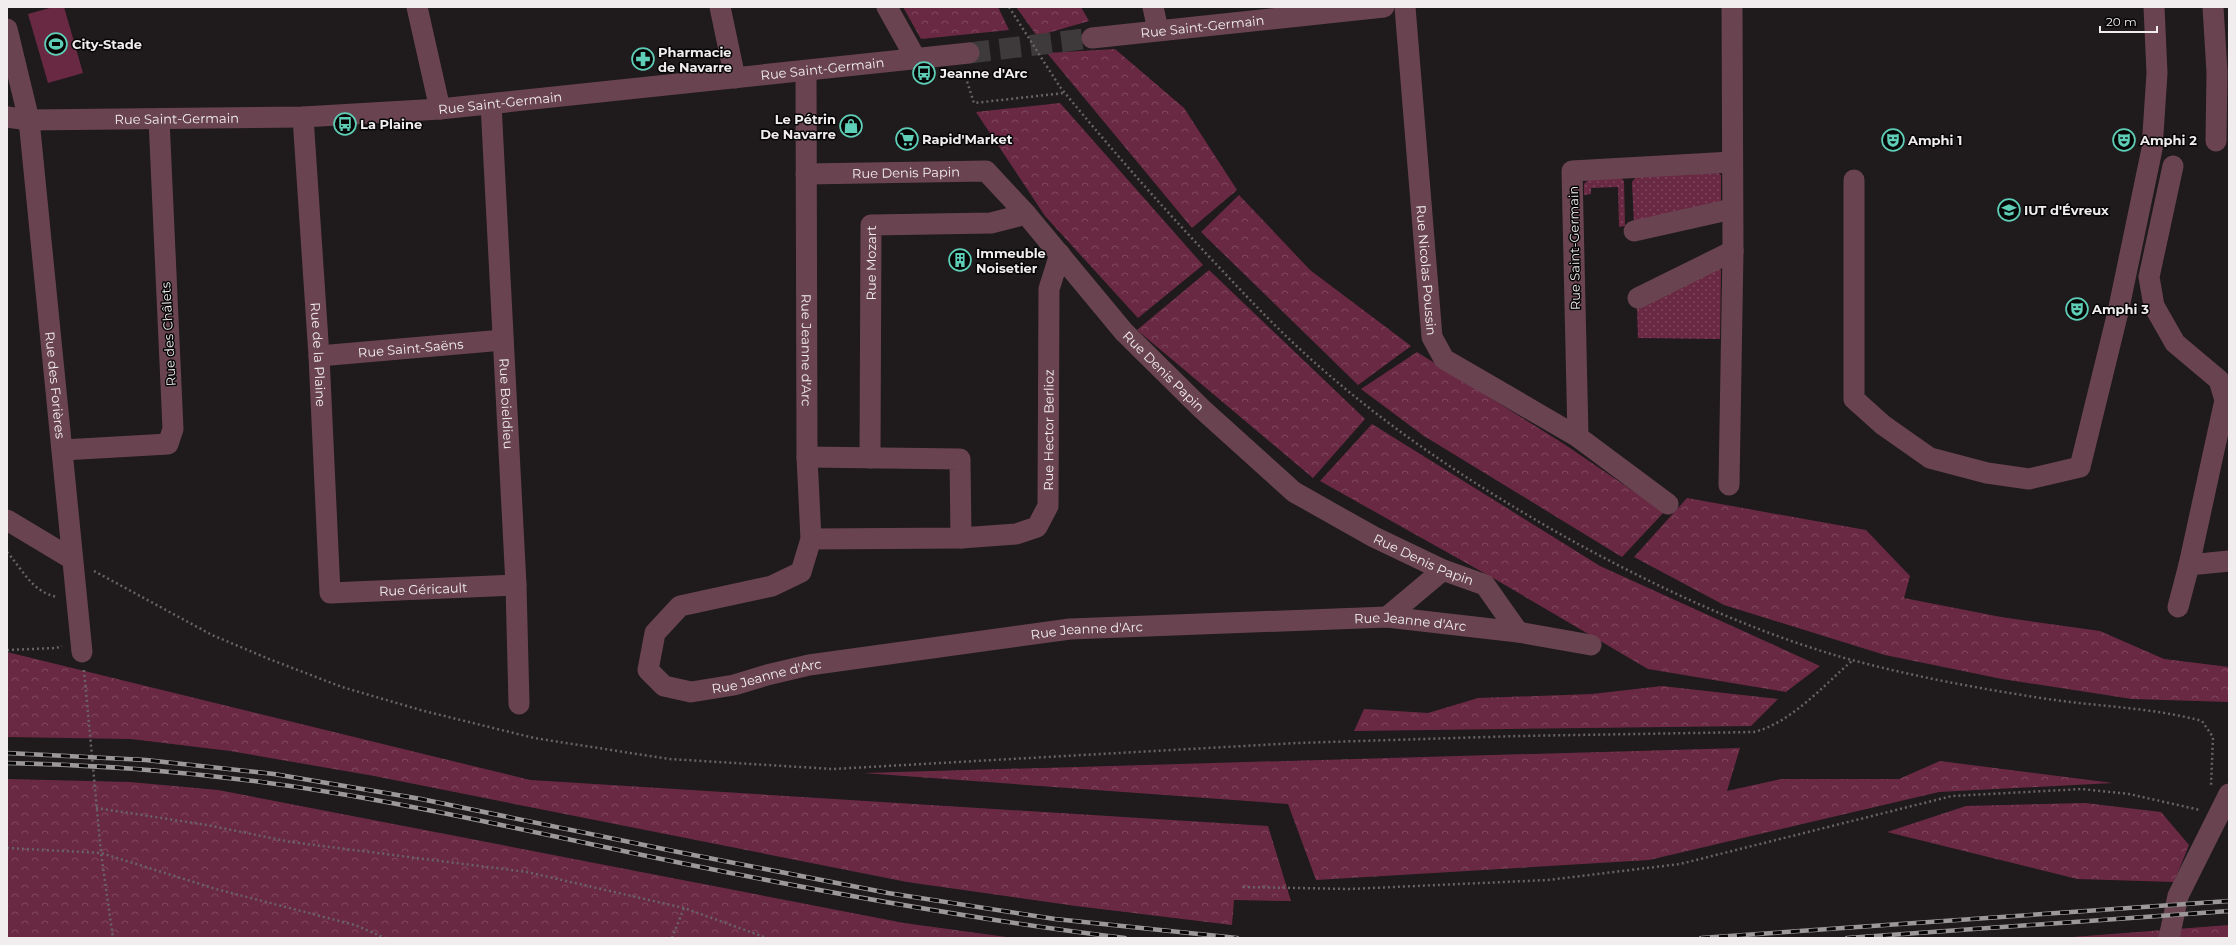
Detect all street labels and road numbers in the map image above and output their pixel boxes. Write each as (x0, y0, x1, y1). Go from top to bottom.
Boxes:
street label: Rue Saint-Germain (1140, 12, 1265, 41)
street label: Rue Saint-Germain (760, 54, 885, 83)
street label: Rue Saint-Germain (437, 88, 563, 117)
street label: Rue Saint-Germain (114, 110, 239, 127)
street label: Rue Denis Papin (852, 163, 960, 181)
street label: Rue Saint-Germain (1565, 186, 1583, 310)
street label: Rue Nicolas Poussin (1413, 204, 1440, 336)
street label: Rue Mozart (863, 226, 879, 300)
street label: Rue des Châlets (157, 281, 179, 387)
street label: Rue Jeanne d'Arc (799, 294, 815, 406)
street label: Rue de la Plaine (307, 302, 329, 407)
street label: Rue Denis Papin (1120, 328, 1208, 415)
street label: Rue des Forières (42, 331, 69, 439)
street label: Rue Saint-Saëns (357, 335, 464, 361)
street label: Rue Boieldieu (496, 358, 517, 450)
street label: Rue Hector Berlioz (1040, 369, 1057, 491)
street label: Rue Denis Papin (1371, 530, 1476, 588)
street label: Rue Géricault (379, 579, 468, 599)
street label: Rue Jeanne d'Arc (1354, 609, 1467, 634)
street label: Rue Jeanne d'Arc (1030, 618, 1143, 642)
street label: Rue Jeanne d'Arc (710, 655, 822, 697)

